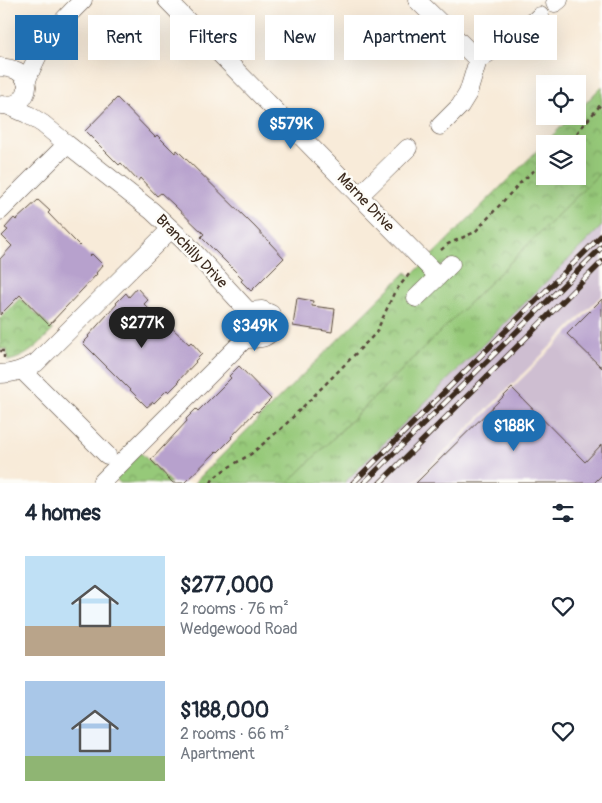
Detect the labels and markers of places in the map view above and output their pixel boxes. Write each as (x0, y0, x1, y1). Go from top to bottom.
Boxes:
pin: $579K (256, 108, 326, 150)
pin: $277K (107, 306, 177, 349)
pin: $349K (220, 310, 290, 352)
pin: $188K (479, 410, 549, 452)

